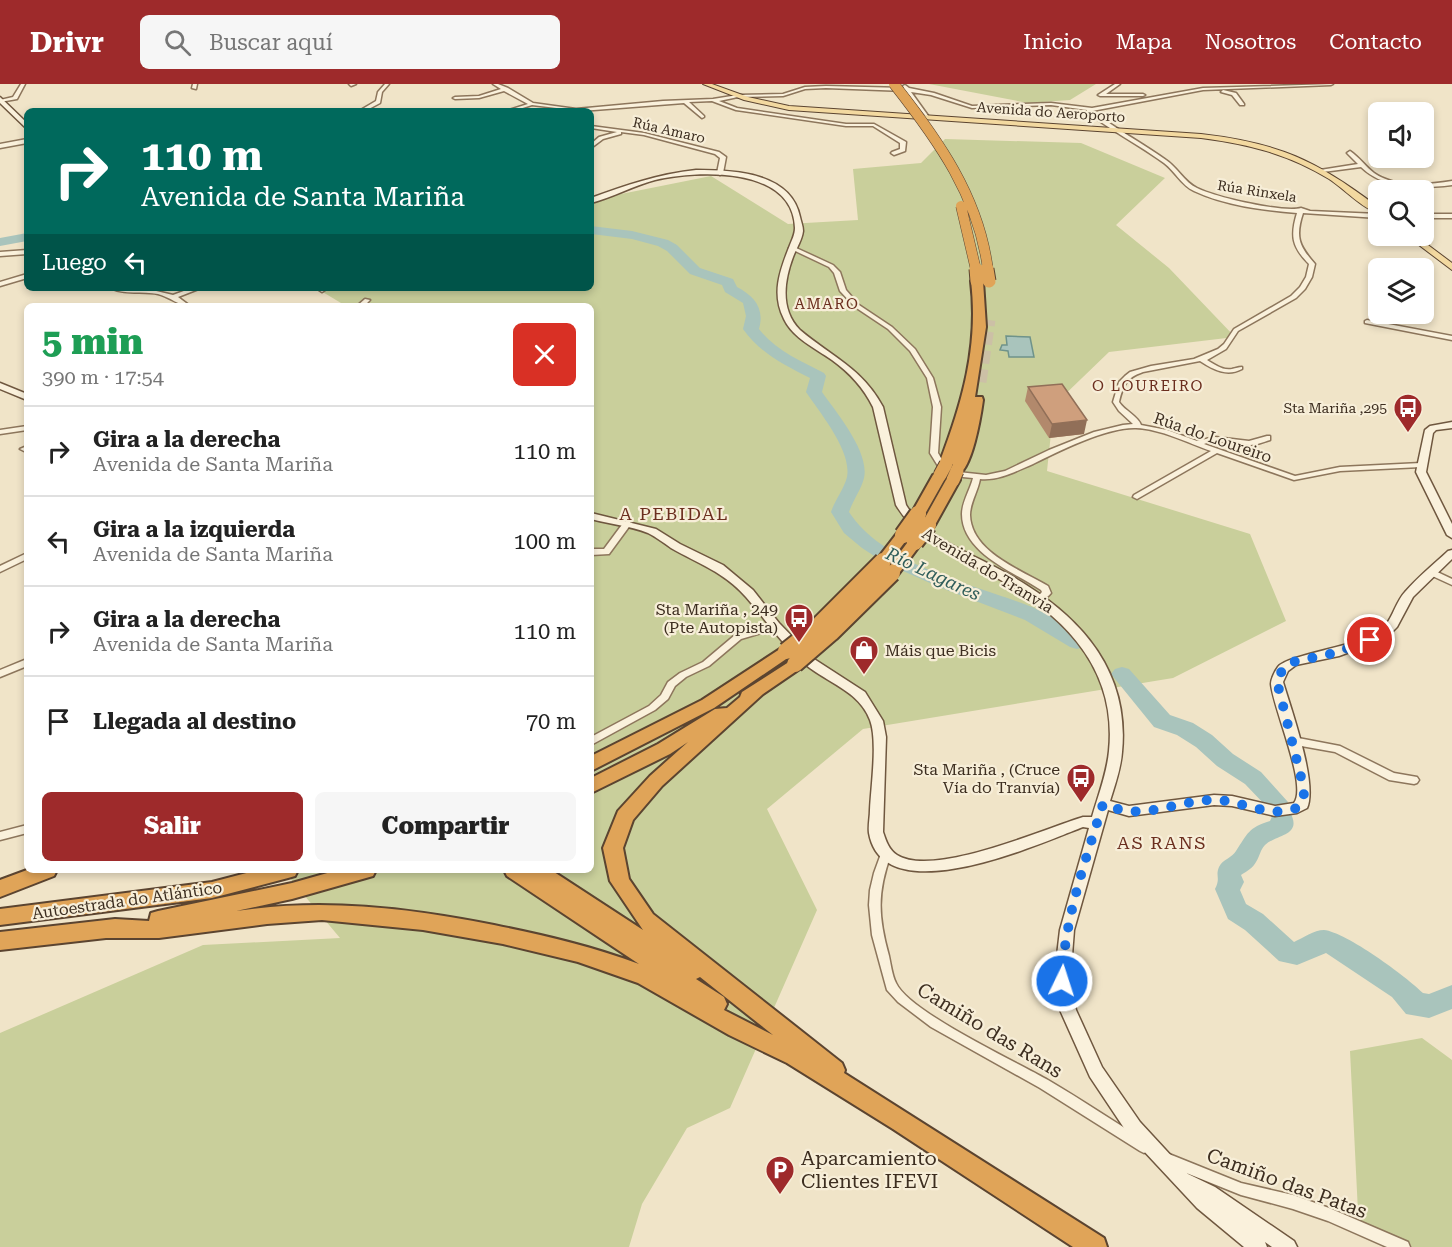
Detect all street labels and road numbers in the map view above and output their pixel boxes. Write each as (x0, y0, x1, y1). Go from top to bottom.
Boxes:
street label: Avenida do Aeroporto (976, 99, 1126, 125)
street label: Rúa Amaro (631, 114, 707, 146)
street label: Rúa Rinxela (1216, 177, 1298, 205)
street label: Rúa do Loureiro (1151, 408, 1275, 467)
street label: Avenida do Tranvia (919, 524, 1057, 617)
street label: Autoestrada do Atlántico (31, 878, 224, 923)
street label: Camiño das Rans (913, 977, 1067, 1083)
street label: Camiño das Patas (1204, 1143, 1370, 1223)

